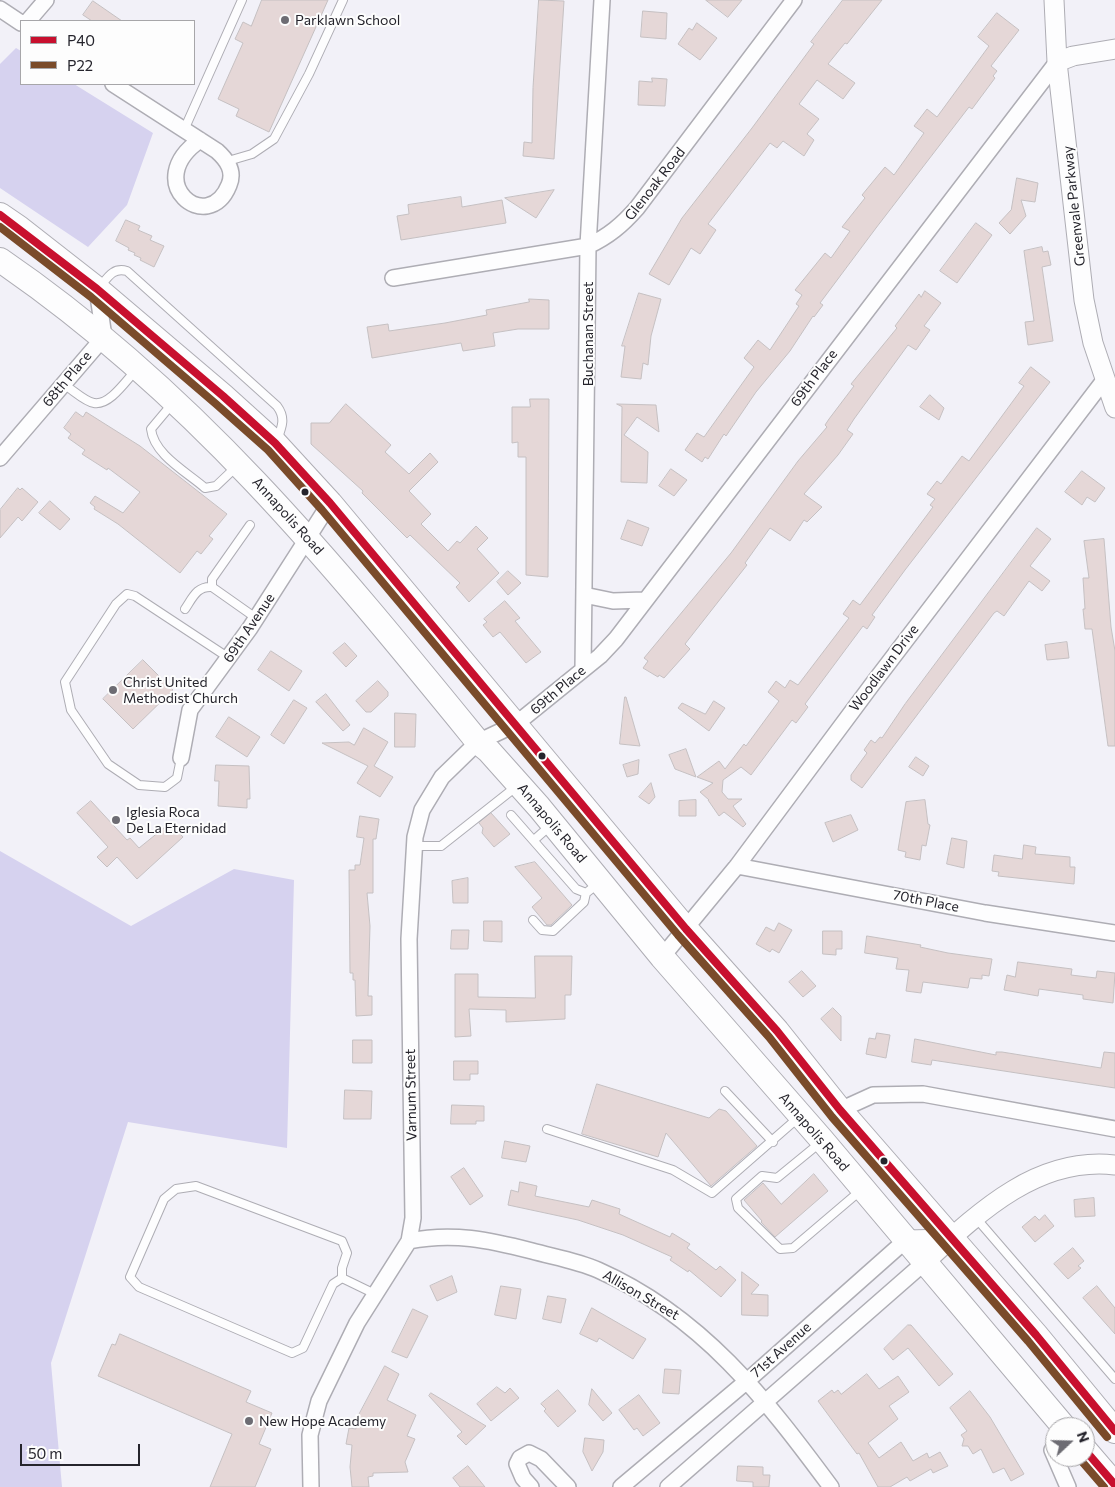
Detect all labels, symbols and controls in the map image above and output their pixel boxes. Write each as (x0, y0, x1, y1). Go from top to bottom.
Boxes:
place label: Parklawn School (295, 12, 400, 28)
marker: Parklawn School (279, 14, 291, 26)
legend (20, 20, 195, 85)
text: P40 (67, 31, 95, 49)
text: P22 (67, 56, 93, 74)
street label: Glenoak Road (621, 144, 689, 224)
street label: Greenvale Parkway (1059, 145, 1089, 267)
street label: Buchanan Street (580, 282, 596, 386)
street label: 69th Place (787, 346, 841, 410)
street label: 68th Place (39, 348, 95, 410)
street label: Annapolis Road (249, 474, 327, 558)
unlabelled marker (300, 487, 310, 497)
street label: 69th Avenue (220, 590, 278, 666)
street label: Woodlawn Drive (846, 621, 922, 715)
street label: 69th Place (527, 662, 589, 718)
place label: Christ United Methodist Church (123, 674, 238, 706)
marker: Christ United Methodist Church (107, 684, 119, 696)
unlabelled marker (537, 751, 547, 761)
street label: Annapolis Road (514, 780, 590, 866)
place label: Iglesia Roca De La Eternidad (126, 804, 226, 836)
marker: Iglesia Roca De La Eternidad (110, 814, 122, 826)
street label: 70th Place (892, 886, 960, 916)
street label: Varnum Street (402, 1049, 420, 1141)
street label: Annapolis Road (775, 1089, 853, 1175)
unlabelled marker (879, 1156, 889, 1166)
street label: Allison Street (600, 1266, 682, 1324)
street label: 71st Avenue (748, 1319, 814, 1381)
place label: New Hope Academy (259, 1413, 386, 1429)
marker: New Hope Academy (243, 1415, 255, 1427)
north arrow (1045, 1417, 1095, 1467)
text: N (1074, 1429, 1093, 1445)
scale bar (22, 1434, 142, 1466)
text: 50 m (28, 1444, 62, 1462)

